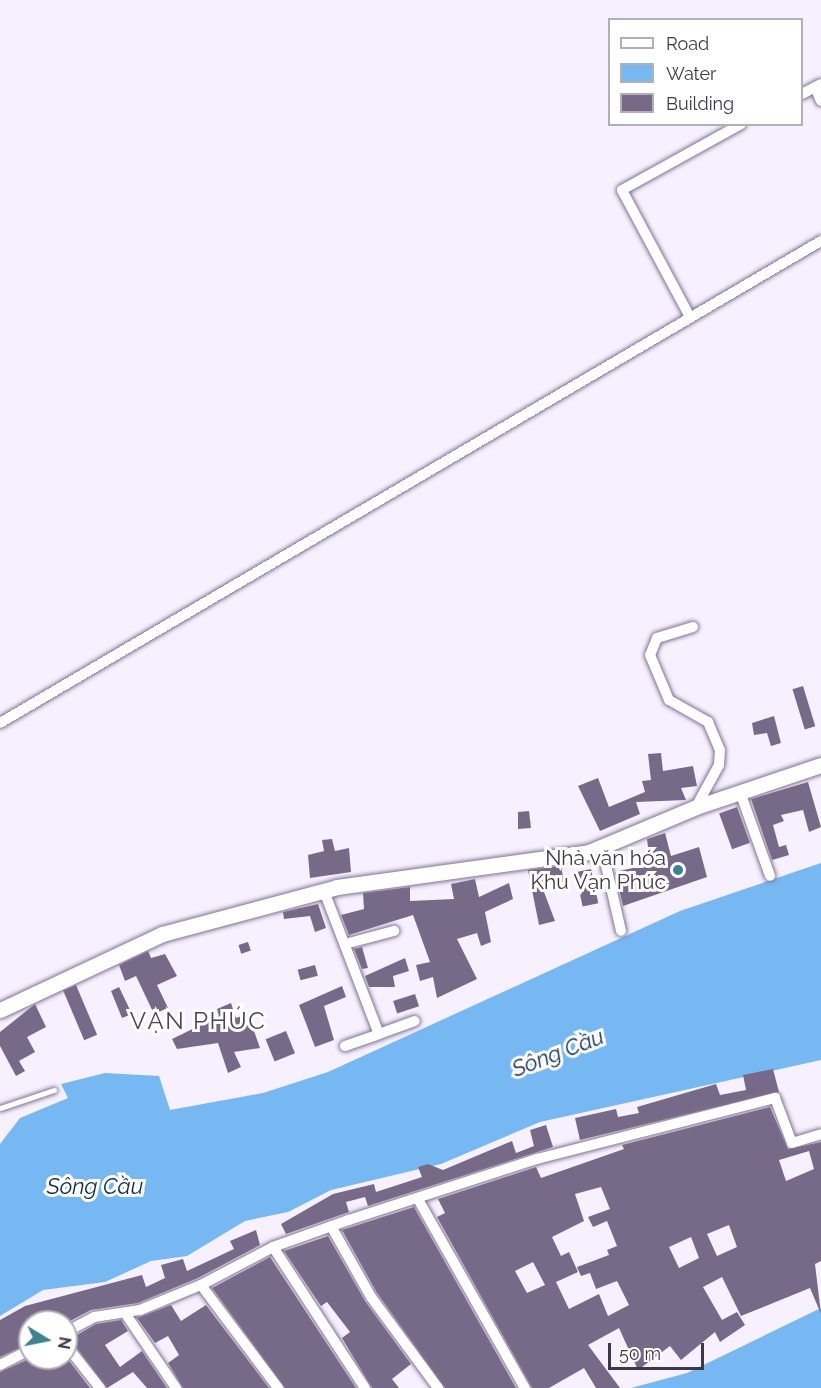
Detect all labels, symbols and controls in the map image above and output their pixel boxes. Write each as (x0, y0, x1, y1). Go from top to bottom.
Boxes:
legend (608, 18, 803, 126)
text: Road (666, 33, 709, 54)
text: Water (666, 63, 716, 84)
text: Building (666, 93, 734, 114)
place label: Nhà văn hóa Khu Vạn Phúc (530, 845, 666, 895)
marker: Nhà văn hóa Khu Vạn Phúc (671, 863, 685, 877)
district label: VẠN PHÚC (130, 1007, 266, 1035)
water label: Sông Cầu (508, 1023, 608, 1083)
water label: Sông Cầu (47, 1174, 143, 1200)
north arrow (18, 1310, 78, 1370)
scale bar (611, 1331, 707, 1369)
text: N (54, 1335, 75, 1351)
text: 50 m (619, 1343, 661, 1364)

